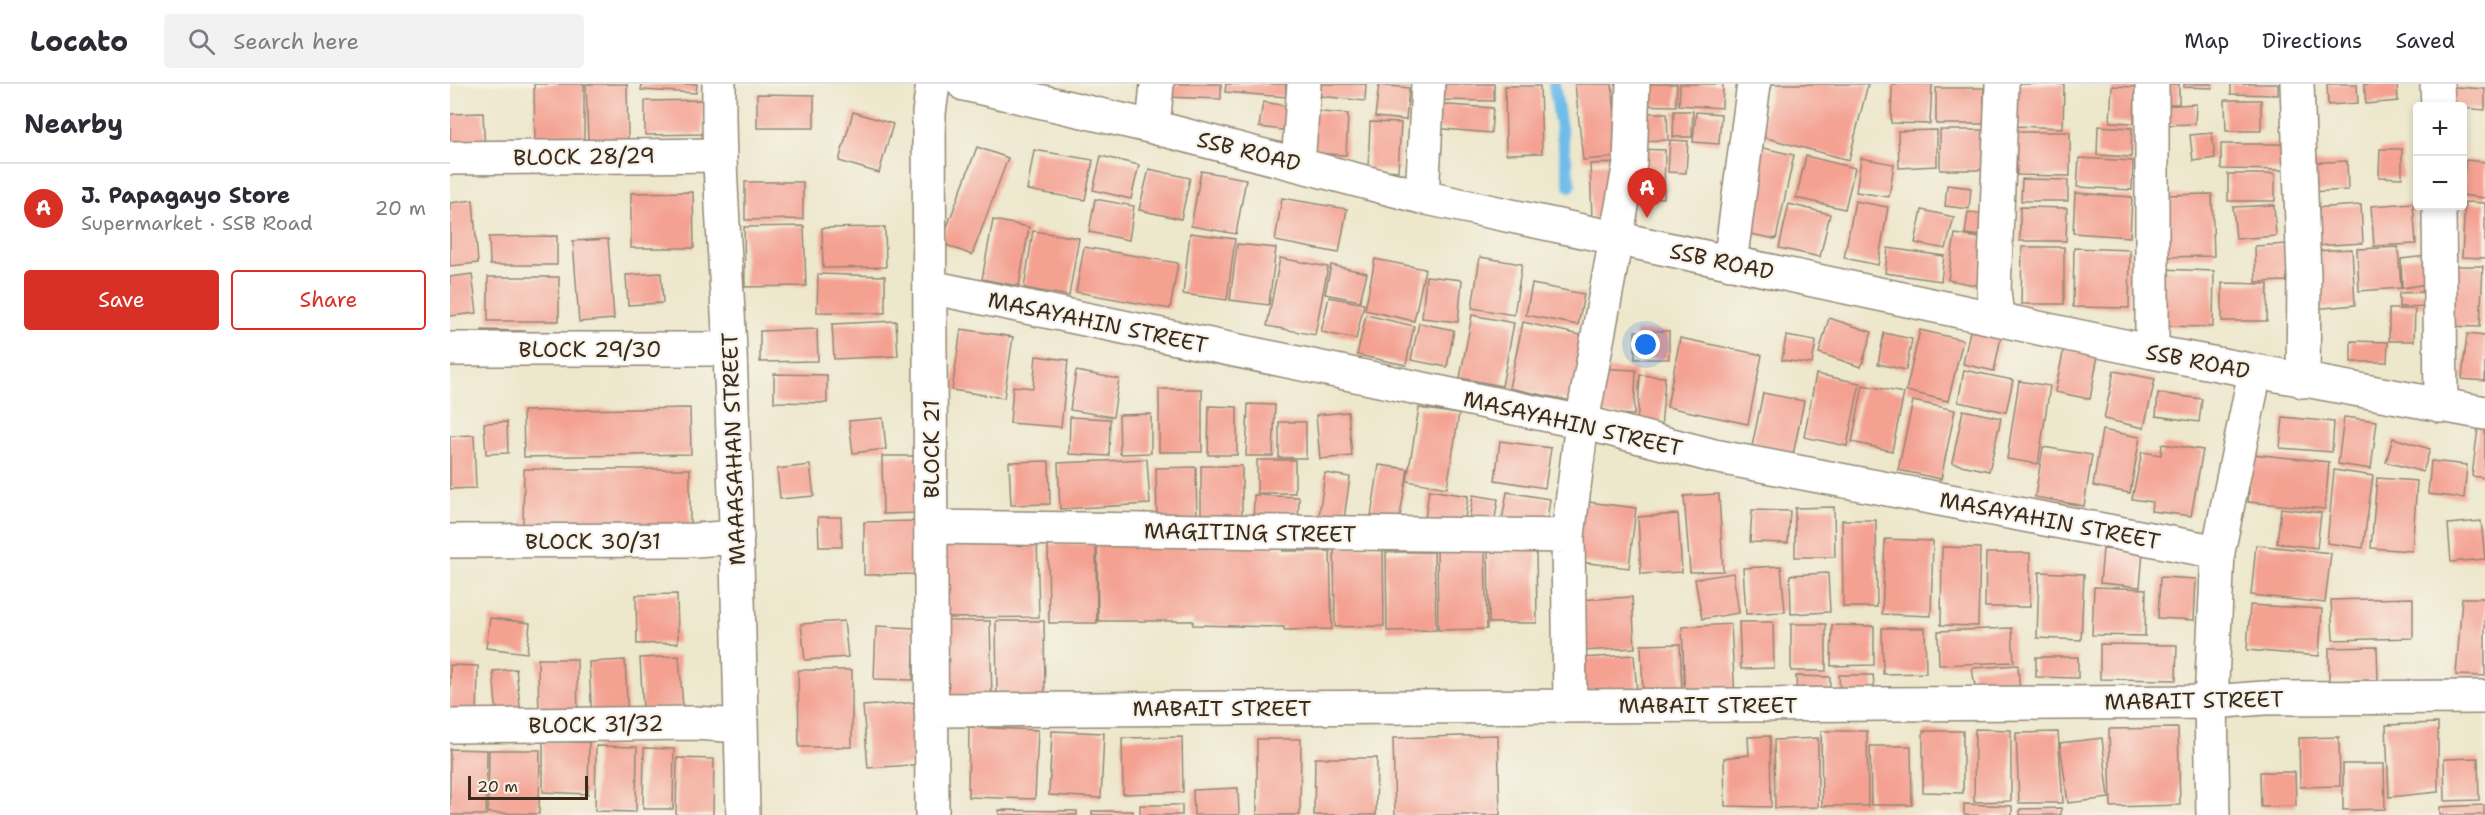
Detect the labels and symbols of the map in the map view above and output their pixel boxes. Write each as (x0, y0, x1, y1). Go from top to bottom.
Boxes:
street label: SSB ROAD (1194, 125, 1304, 178)
street label: BLOCK 28/29 (513, 141, 655, 172)
pin: A (1628, 168, 1666, 218)
street label: SSB ROAD (1667, 236, 1777, 287)
street label: MASAYAHIN STREET (985, 285, 1211, 360)
your location (1631, 330, 1660, 359)
street label: MAAASAHAN STREET (715, 332, 752, 566)
street label: BLOCK 29/30 (519, 335, 661, 364)
street label: SSB ROAD (2143, 337, 2252, 386)
street label: MASAYAHIN STREET (1460, 384, 1686, 463)
street label: BLOCK 21 (917, 400, 946, 498)
street label: MASAYAHIN STREET (1937, 485, 2163, 556)
street label: MAGITING STREET (1144, 516, 1357, 549)
street label: BLOCK 30/31 (525, 527, 661, 556)
street label: MABAIT STREET (2104, 684, 2284, 717)
street label: MABAIT STREET (1618, 691, 1798, 720)
street label: MABAIT STREET (1132, 694, 1312, 723)
street label: BLOCK 31/32 (528, 709, 664, 740)
scale bar (468, 773, 588, 800)

